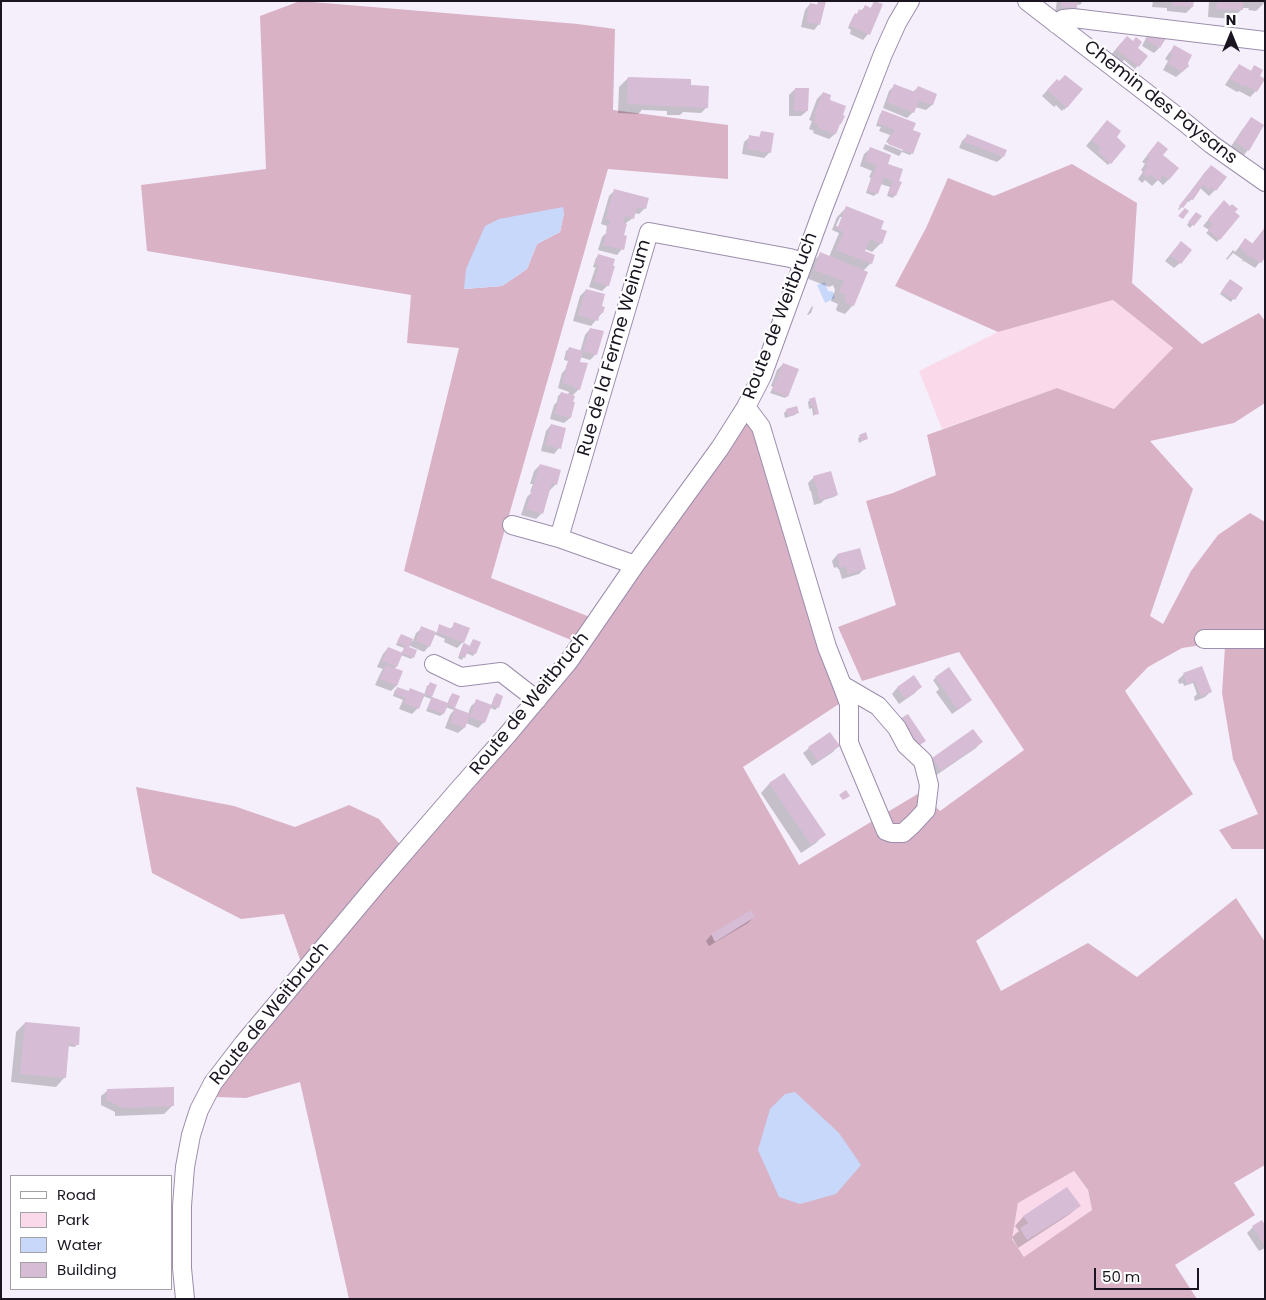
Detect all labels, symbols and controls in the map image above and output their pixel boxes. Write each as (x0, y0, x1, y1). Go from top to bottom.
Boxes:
north arrow (1206, 10, 1256, 60)
text: N (1226, 10, 1236, 30)
street label: Chemin des Paysans (1079, 36, 1241, 170)
street label: Route de Weitbruch (739, 229, 823, 403)
street label: Rue de la Ferme Weinum (574, 237, 656, 459)
street label: Route de Weitbruch (466, 628, 594, 780)
street label: Route de Weitbruch (206, 938, 334, 1090)
legend (10, 1175, 172, 1290)
text: Road (57, 1184, 96, 1205)
text: Park (57, 1209, 89, 1230)
text: Water (57, 1234, 102, 1255)
scale bar (1096, 1258, 1201, 1290)
text: Building (57, 1259, 117, 1280)
text: 50 m (1102, 1266, 1140, 1287)

